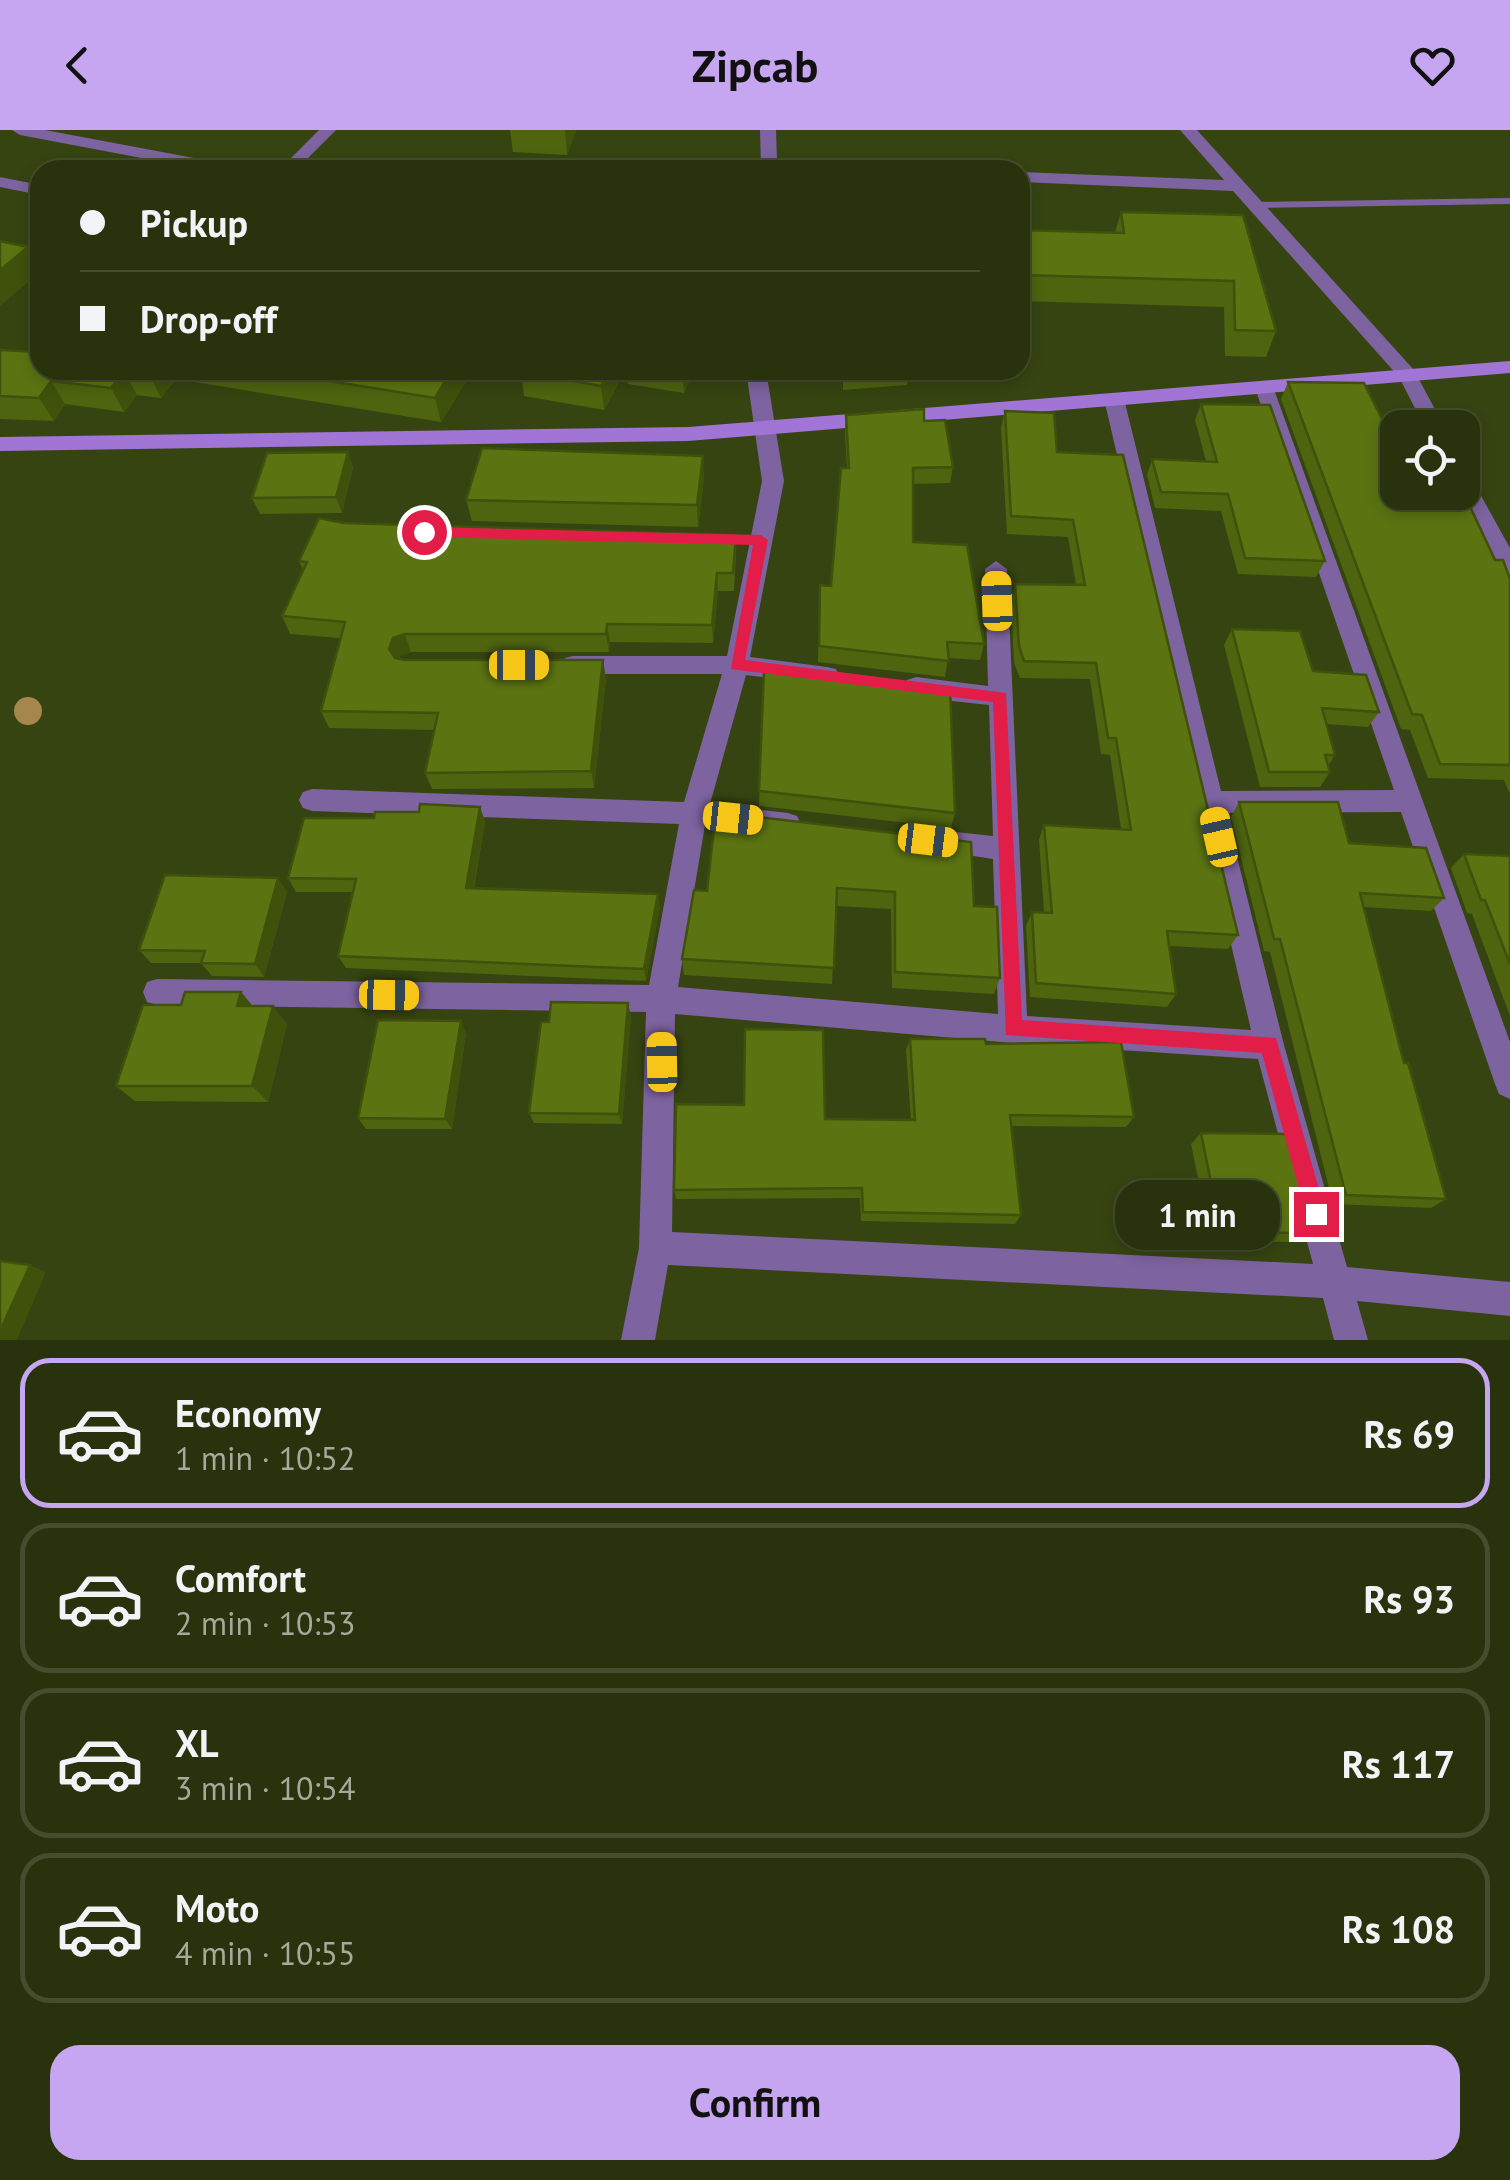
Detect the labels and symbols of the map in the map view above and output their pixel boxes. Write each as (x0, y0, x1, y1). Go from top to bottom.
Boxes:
route start (402, 510, 447, 555)
car (981, 570, 1013, 632)
car (489, 650, 549, 680)
car (702, 800, 764, 836)
car (1198, 804, 1240, 870)
car (896, 821, 960, 859)
car (359, 979, 419, 1011)
car (646, 1032, 678, 1092)
callout: 1 min (1116, 1179, 1281, 1249)
route end (1294, 1192, 1339, 1237)

